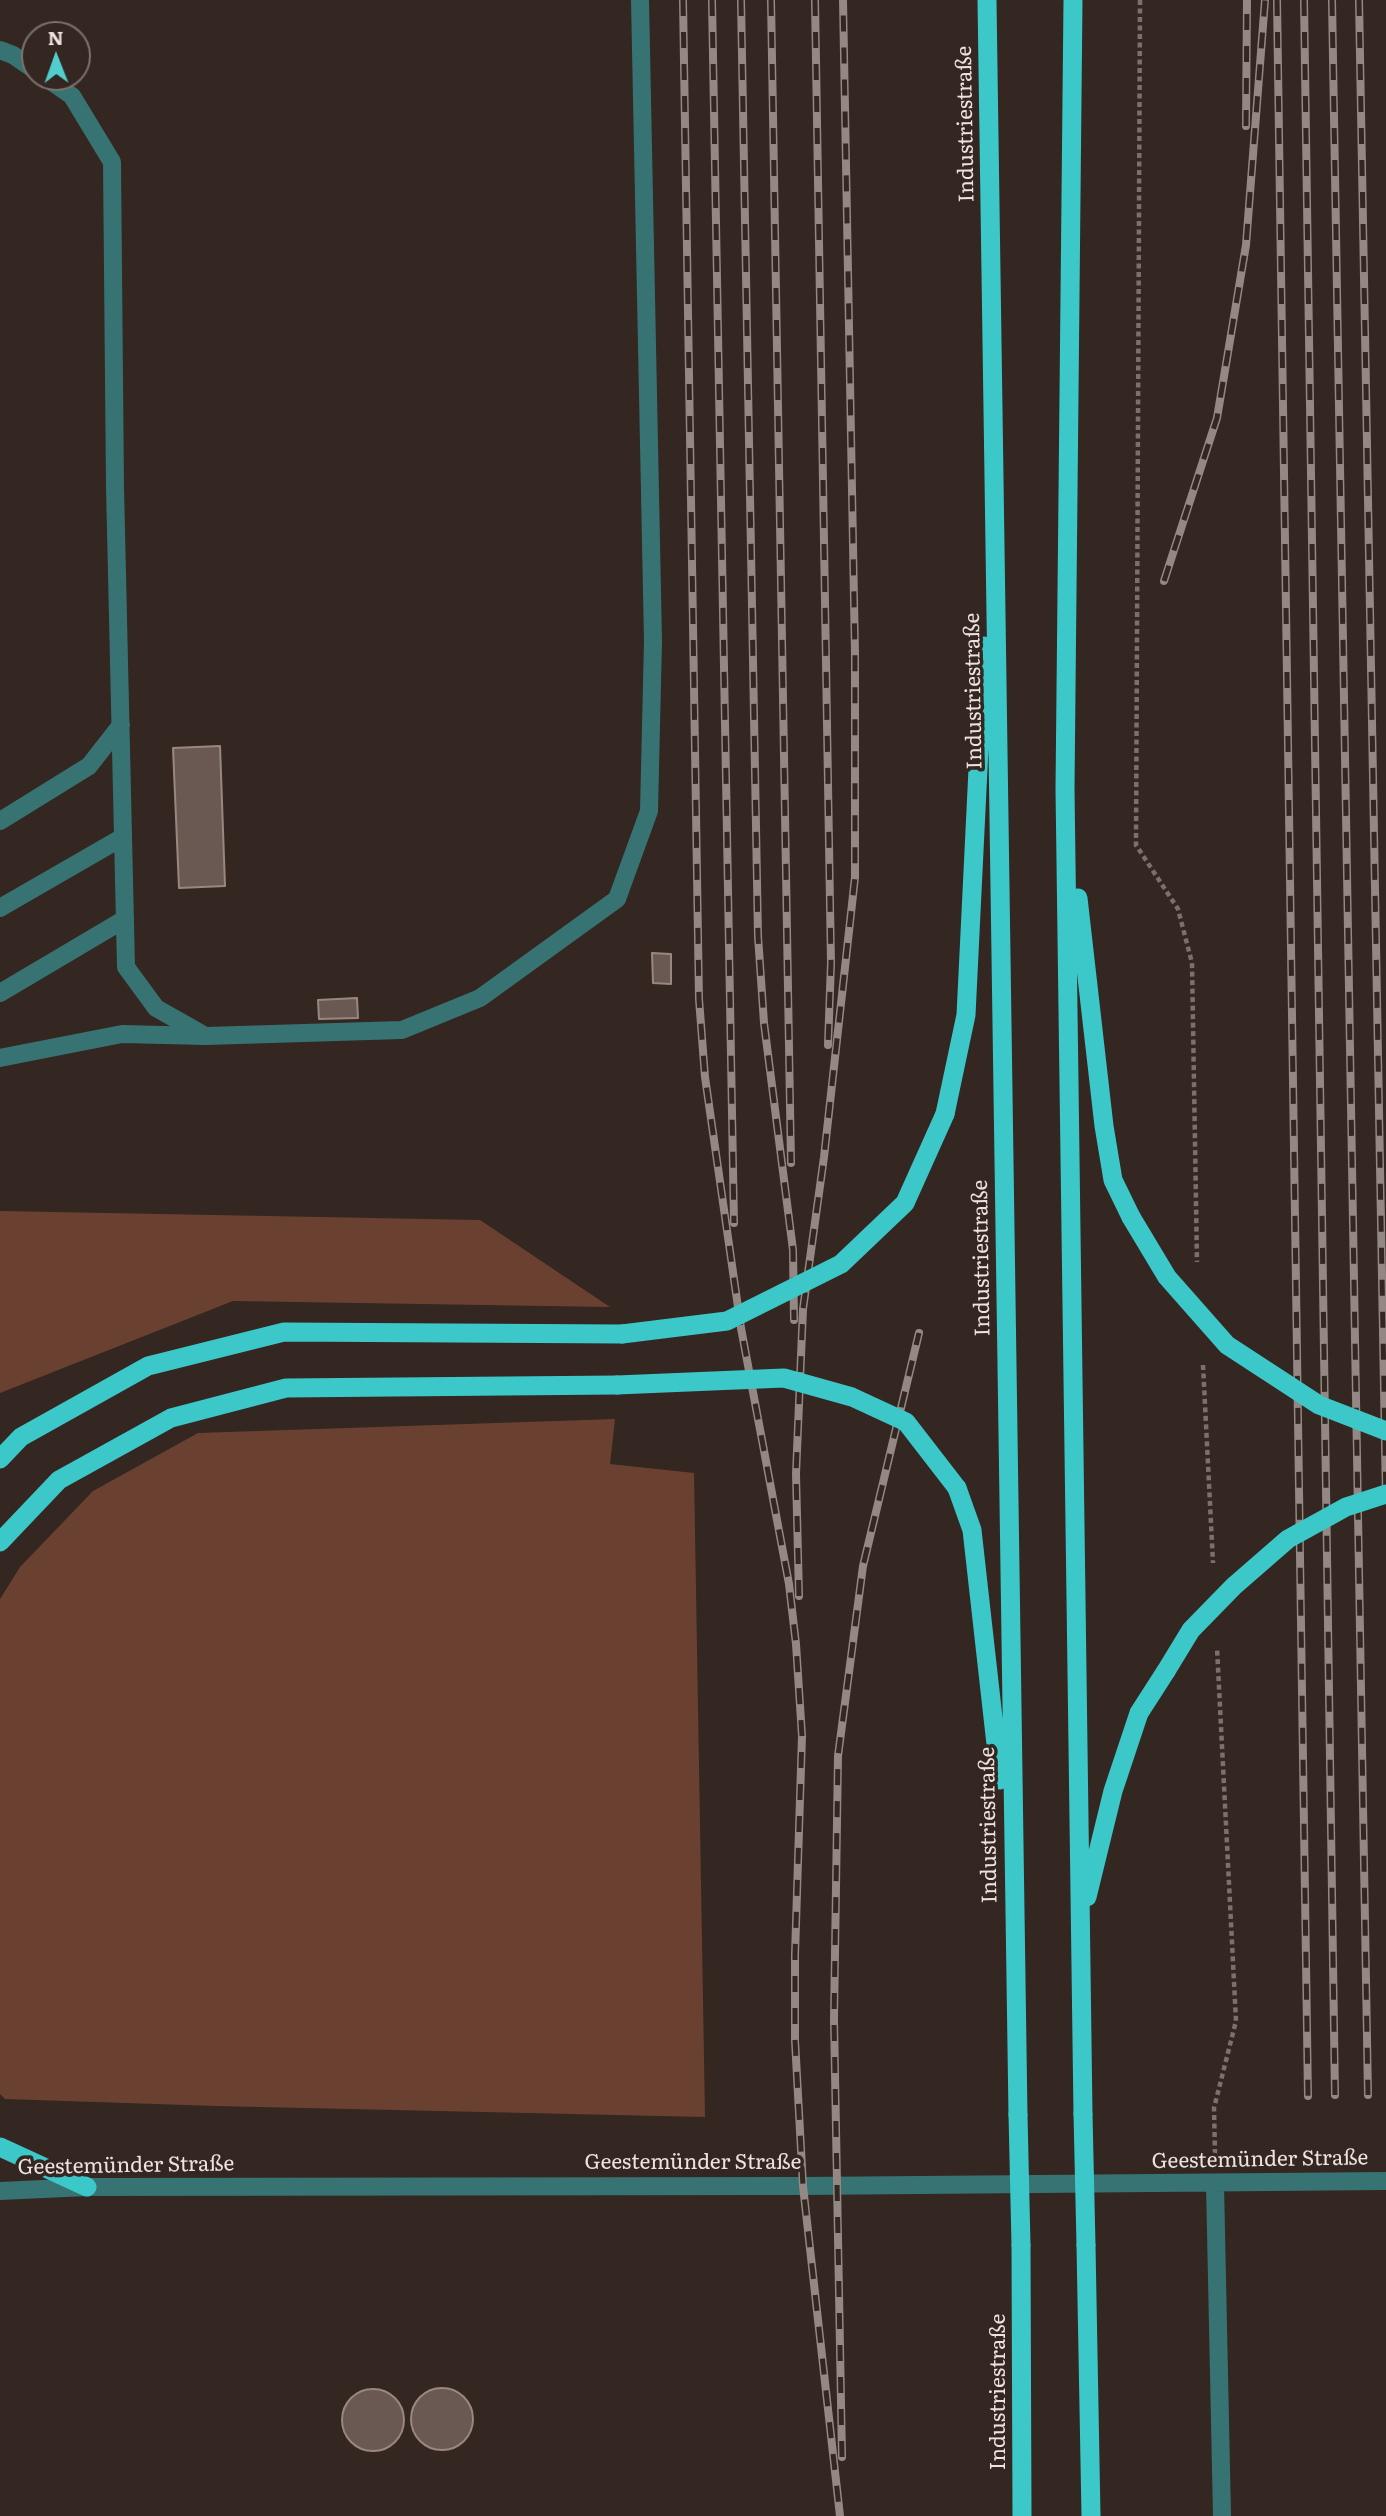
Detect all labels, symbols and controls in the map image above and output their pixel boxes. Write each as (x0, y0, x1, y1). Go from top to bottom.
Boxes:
north arrow (21, 21, 91, 91)
text: N (47, 23, 64, 51)
street label: Industriestraße (952, 45, 980, 203)
street label: Industriestraße (960, 612, 988, 770)
street label: Industriestraße (968, 1179, 996, 1337)
street label: Industriestraße (975, 1746, 1003, 1904)
street label: Geestemünder Straße (1151, 2146, 1369, 2174)
street label: Geestemünder Straße (585, 2150, 801, 2176)
street label: Geestemünder Straße (17, 2152, 235, 2180)
street label: Industriestraße (986, 2314, 1012, 2470)

